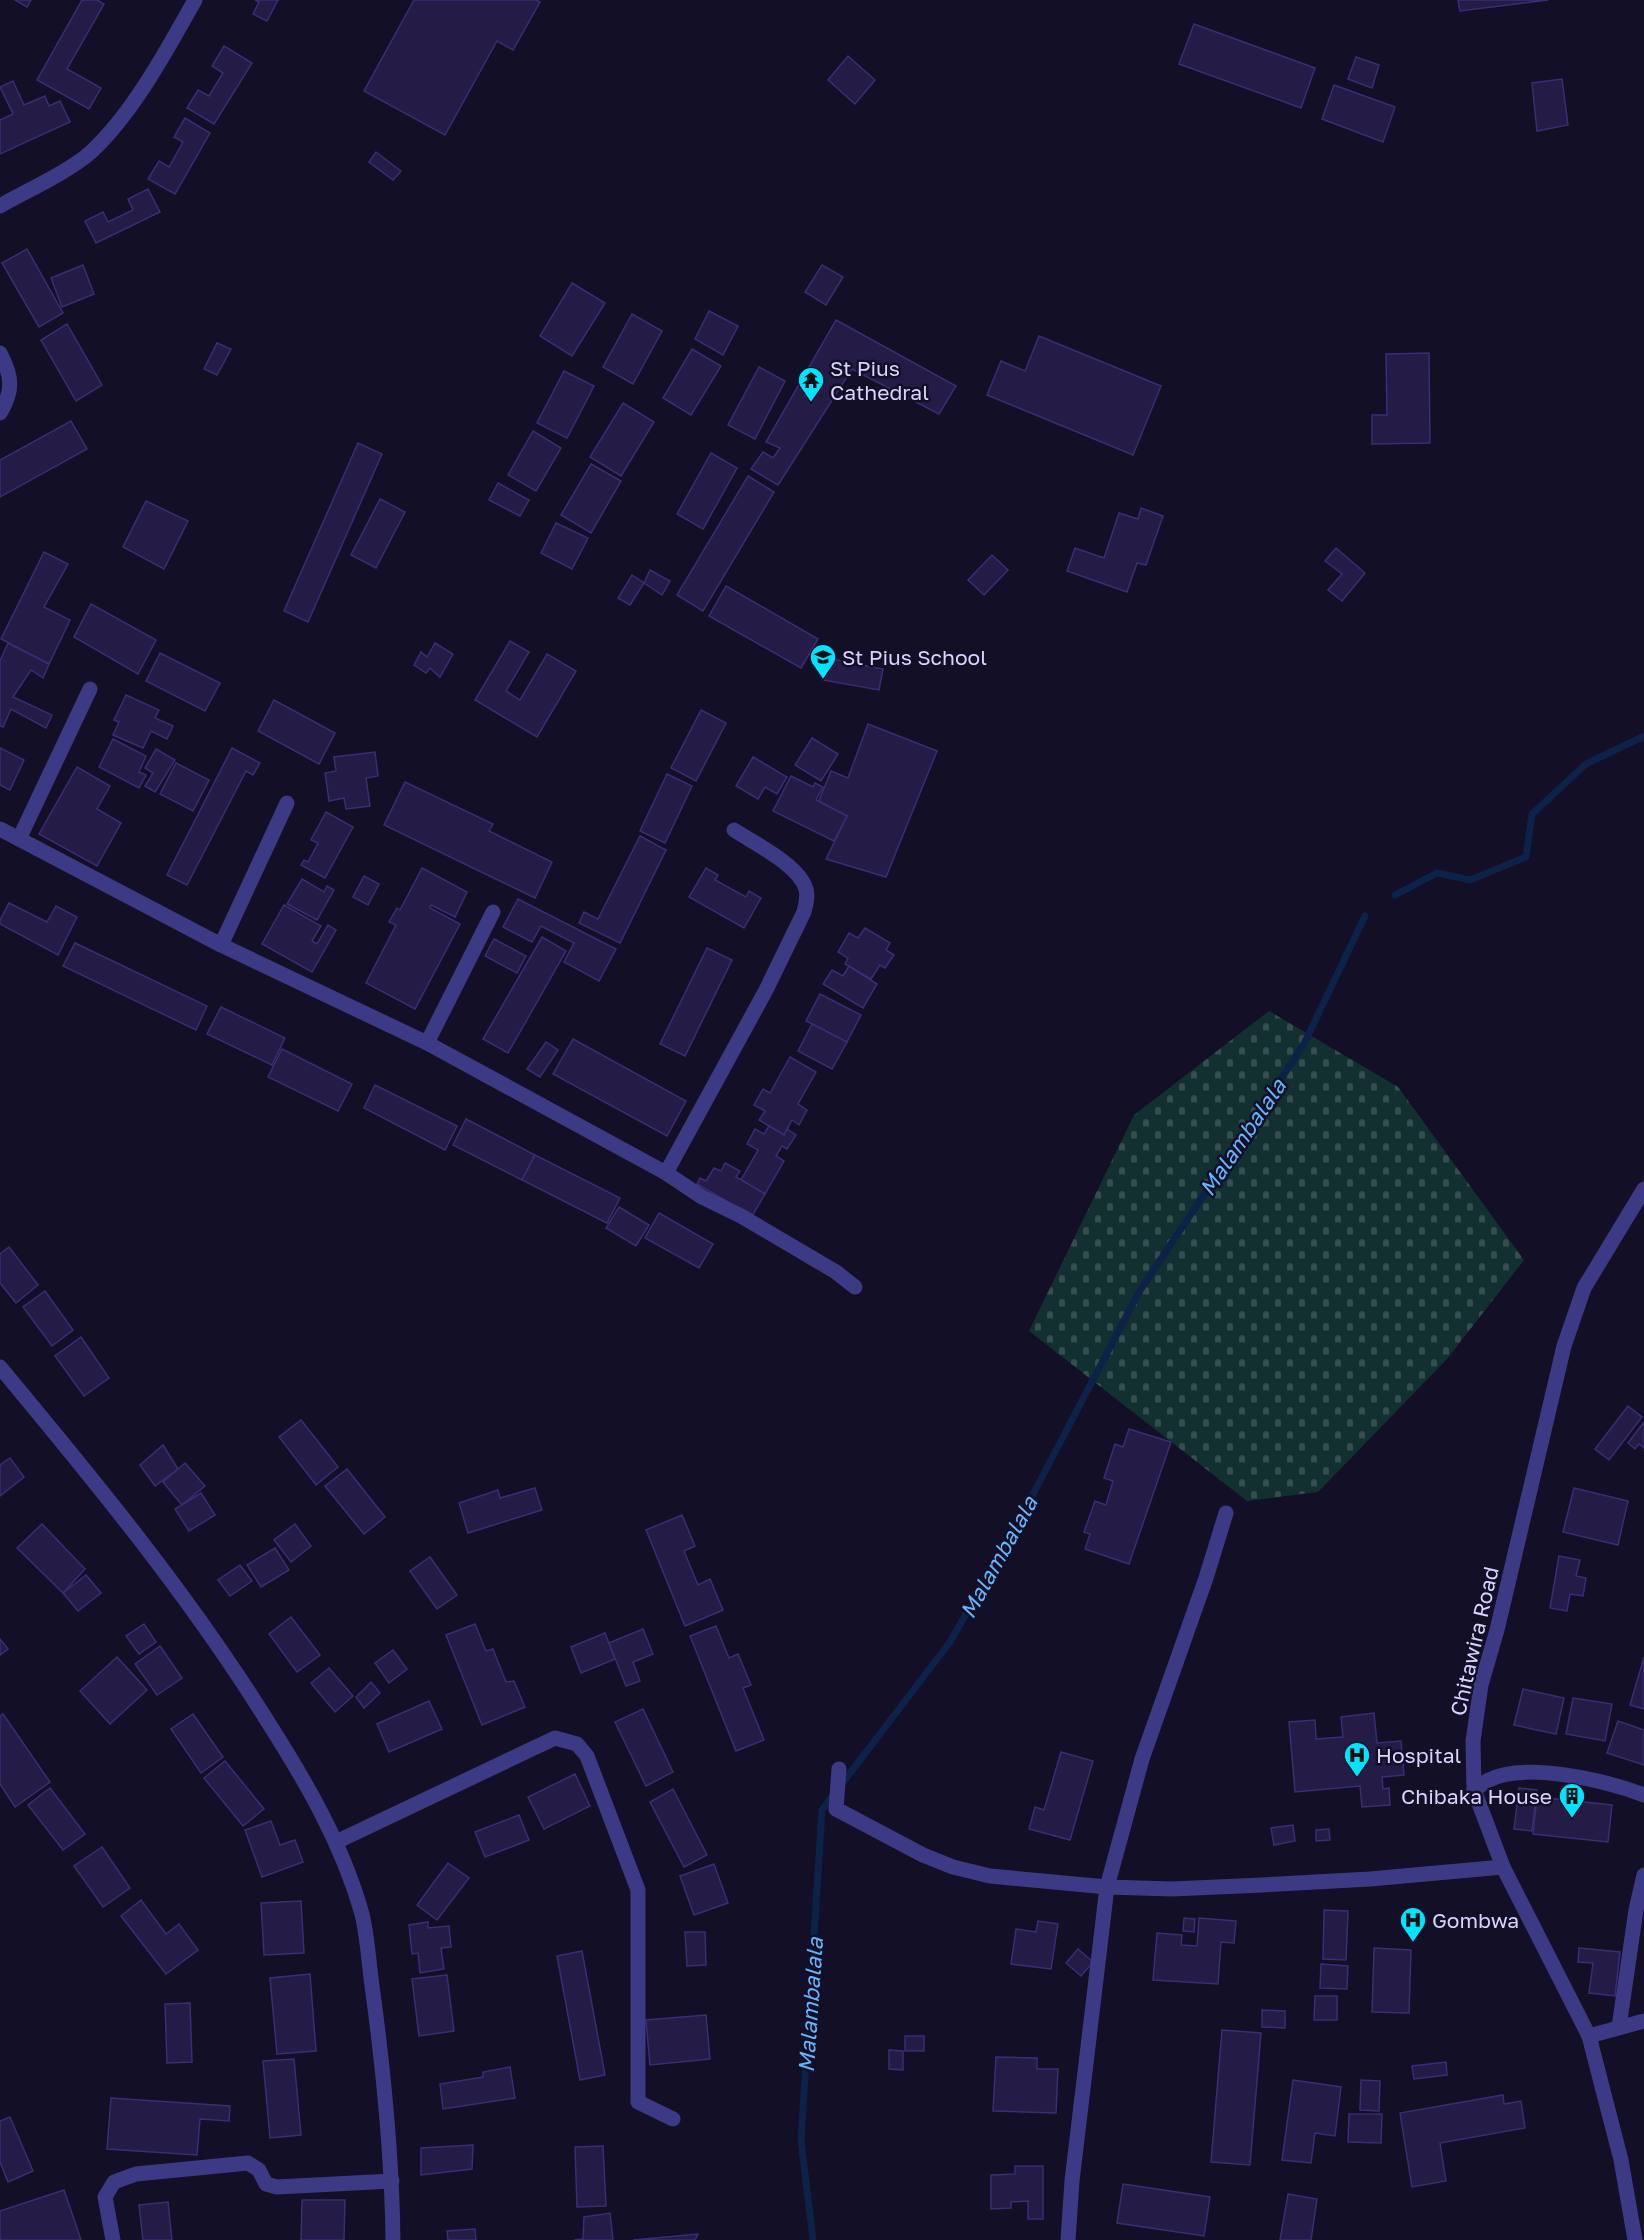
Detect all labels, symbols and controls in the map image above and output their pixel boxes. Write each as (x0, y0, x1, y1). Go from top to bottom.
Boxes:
place label: St Pius Cathedral (830, 355, 929, 405)
temple icon: St Pius Cathedral (796, 365, 826, 403)
school or university icon: St Pius School (808, 642, 838, 680)
place label: St Pius School (842, 644, 987, 670)
water label: Malambalala (1193, 1072, 1292, 1201)
water label: Malambalala (953, 1490, 1043, 1623)
street label: Chitawira Road (1444, 1564, 1504, 1718)
hospital icon: Hospital (1342, 1740, 1372, 1778)
place label: Hospital (1376, 1742, 1461, 1768)
building icon: Chibaka House (1557, 1781, 1587, 1819)
place label: Chibaka House (1401, 1783, 1552, 1809)
hospital icon: Gombwa (1398, 1905, 1428, 1943)
place label: Gombwa (1432, 1907, 1519, 1933)
water label: Malambalala (792, 1935, 828, 2073)

